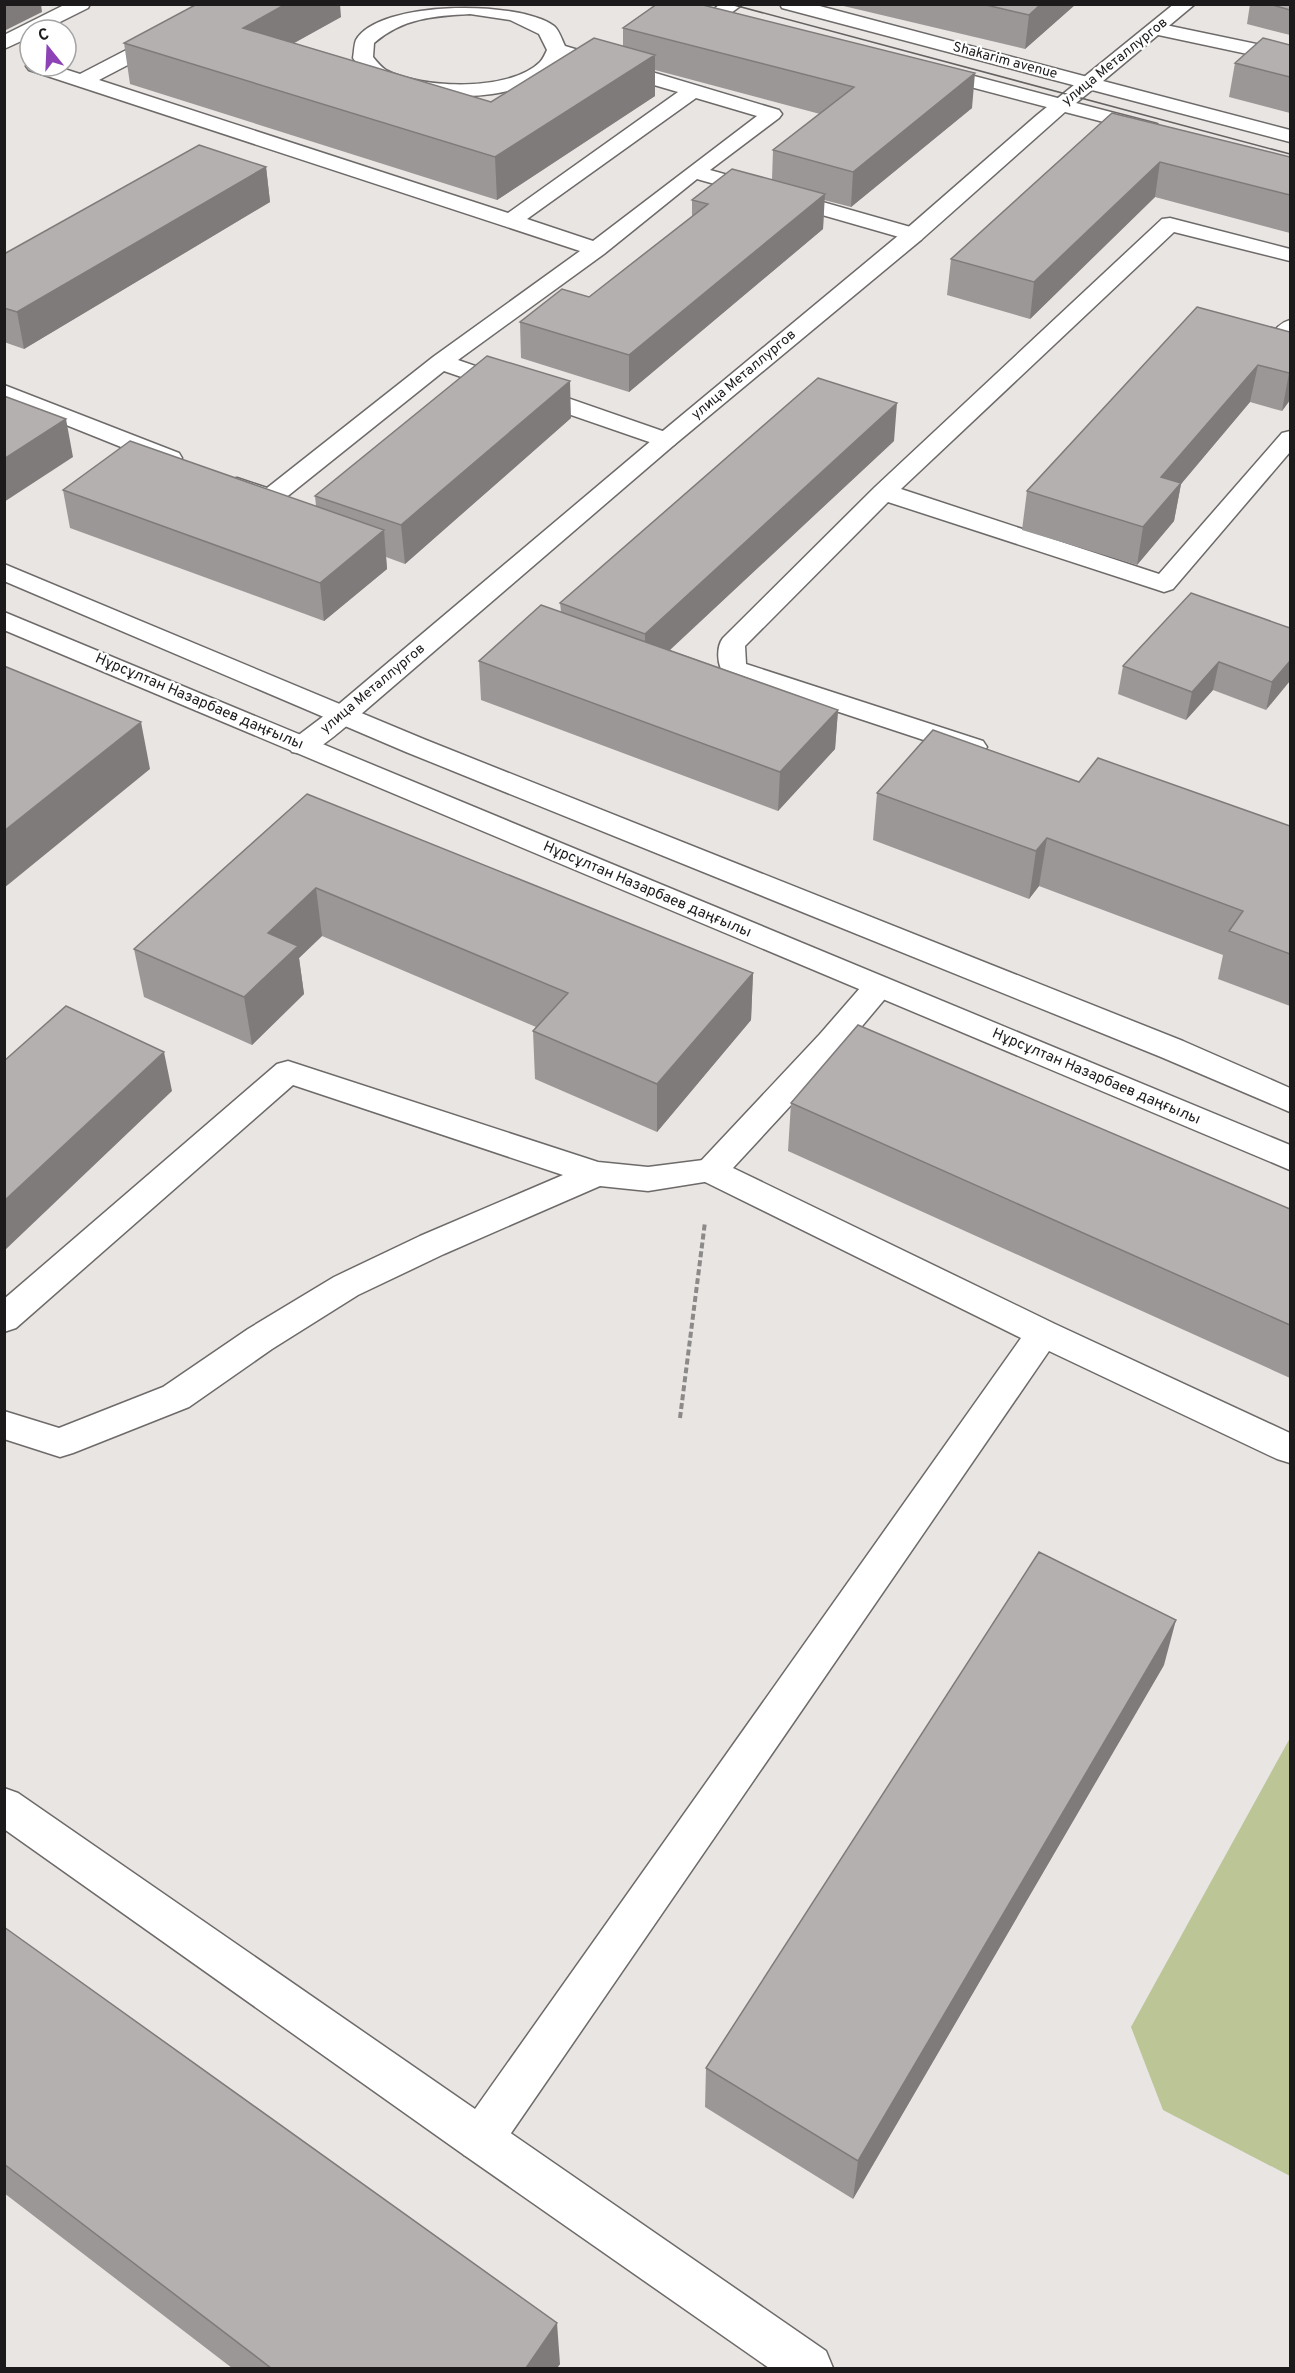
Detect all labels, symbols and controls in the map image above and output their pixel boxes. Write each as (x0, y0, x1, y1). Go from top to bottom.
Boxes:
street label: улица Металлургов (1059, 14, 1171, 110)
north arrow (18, 18, 78, 78)
text: С (36, 25, 52, 47)
street label: Shakarim avenue (951, 39, 1059, 83)
street label: улица Металлургов (688, 326, 800, 424)
street label: улица Металлургов (317, 640, 429, 738)
street label: Нұрсұлтан Назарбаев даңғылы (92, 649, 306, 755)
street label: Нұрсұлтан Назарбаев даңғылы (540, 837, 754, 943)
street label: Нұрсұлтан Назарбаев даңғылы (989, 1024, 1203, 1130)

